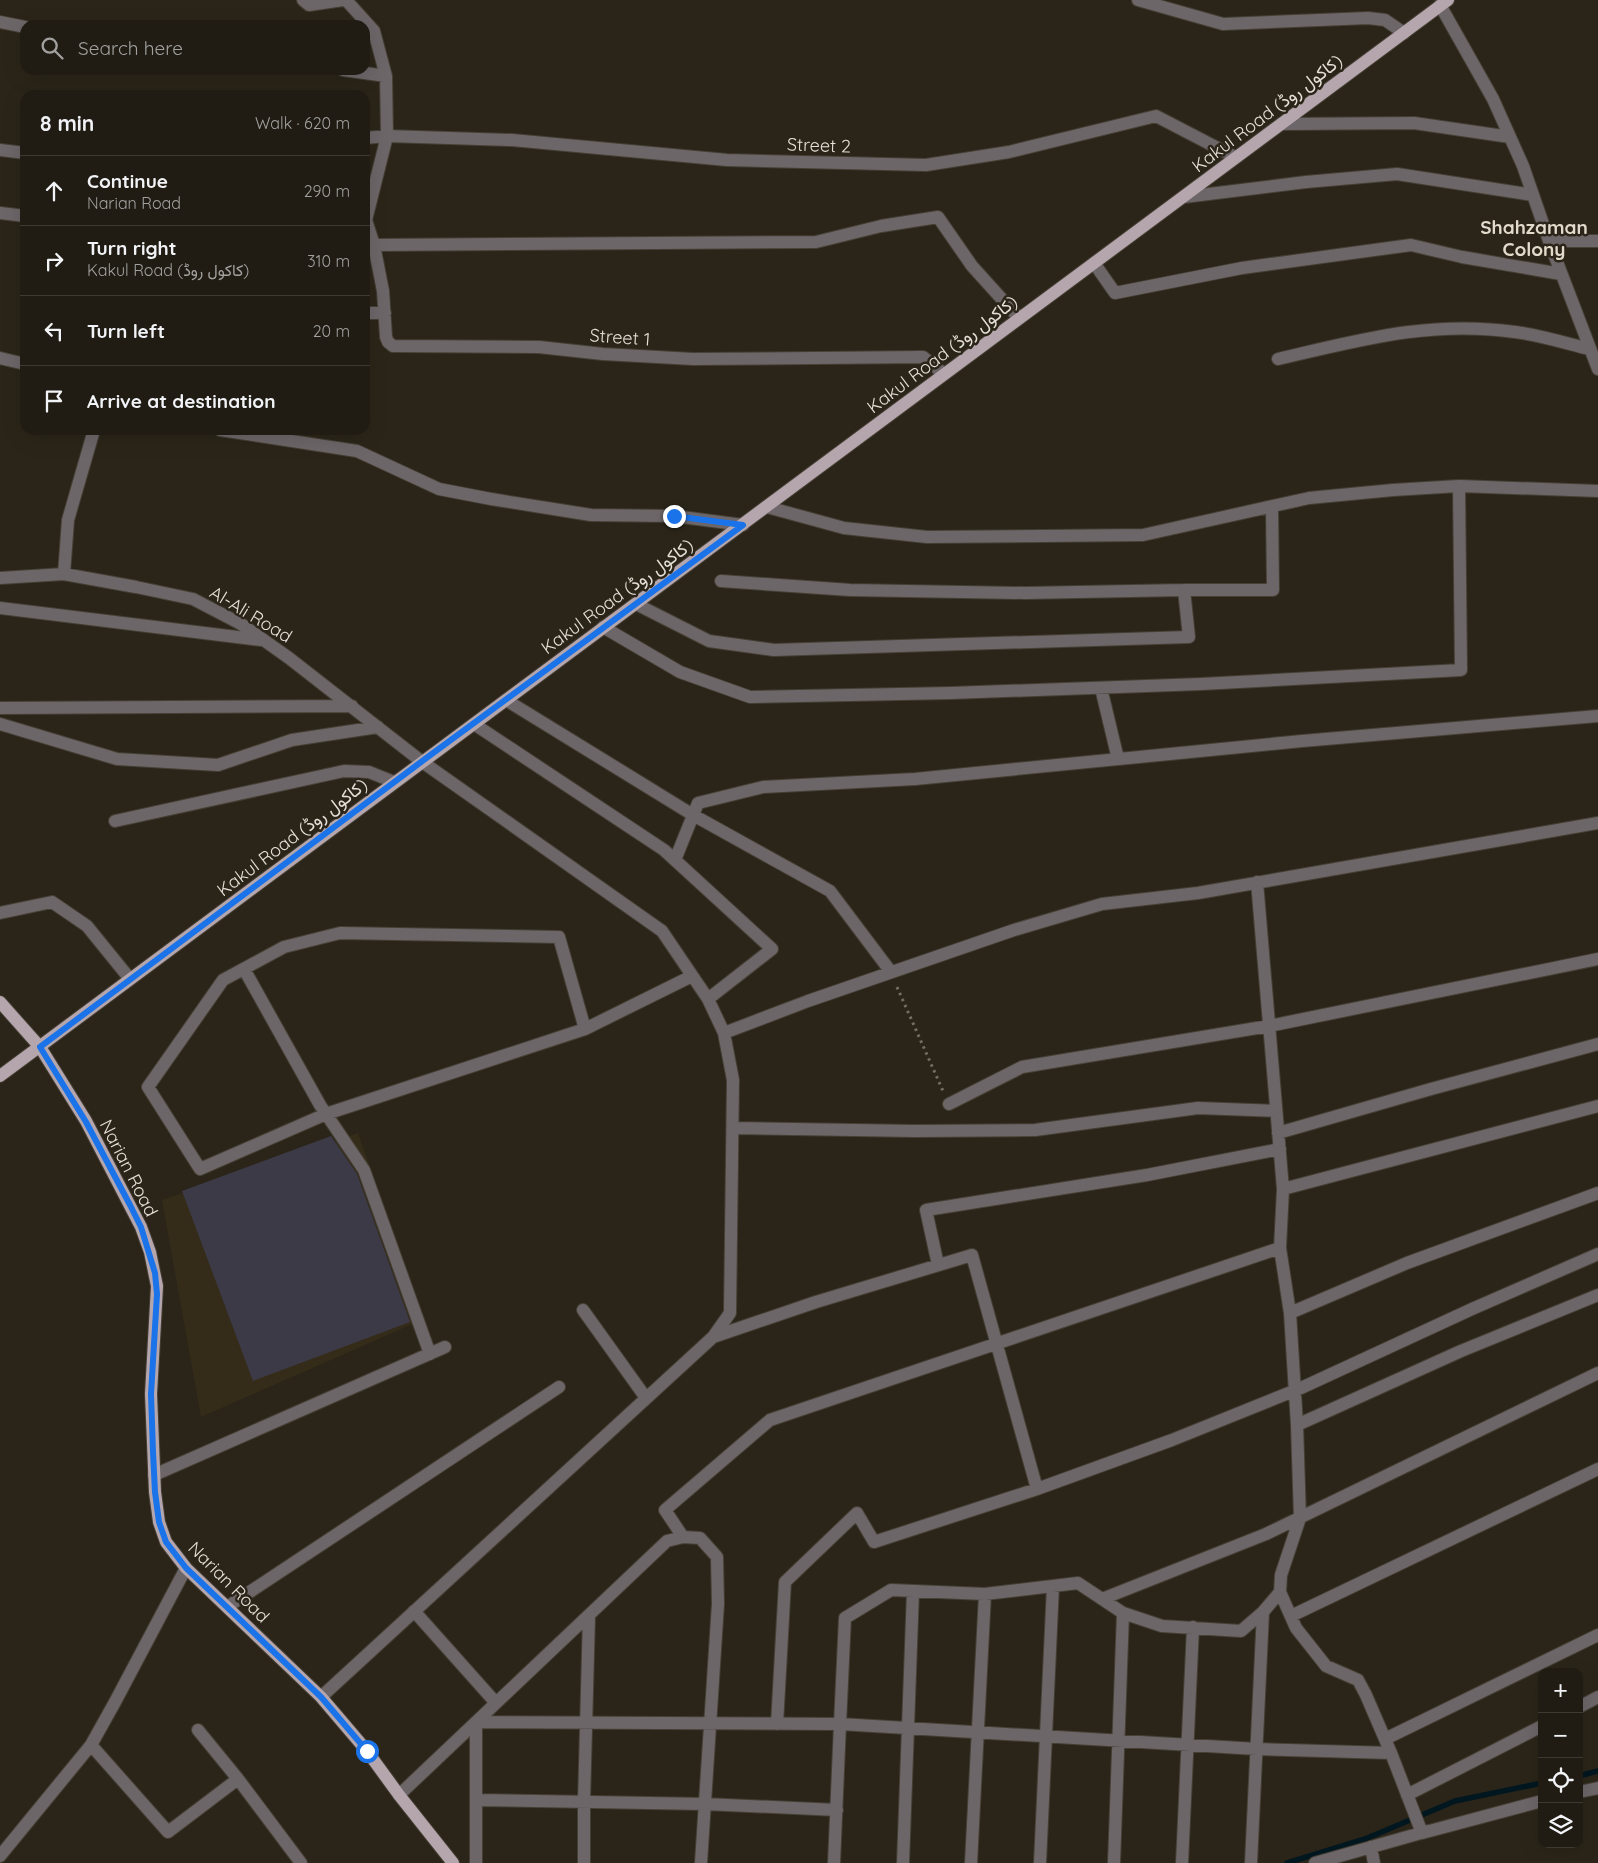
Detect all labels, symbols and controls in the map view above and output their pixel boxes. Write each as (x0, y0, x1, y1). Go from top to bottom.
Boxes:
search box (20, 20, 370, 75)
icon: search (38, 34, 66, 62)
text: Search here (78, 36, 183, 60)
street label: Kakul Road (کاکول روڈ) (1187, 49, 1347, 177)
text: 8 min (40, 110, 94, 136)
text: Walk · 620 m (255, 113, 350, 133)
street label: Street 2 (787, 132, 851, 158)
text: Continue (87, 169, 168, 193)
icon: ahead (40, 177, 68, 205)
text: 290 m (304, 181, 350, 201)
text: Narian Road (87, 193, 181, 213)
district label: Shahzaman Colony (1480, 215, 1588, 261)
text: Turn right (87, 236, 176, 260)
icon: right (40, 247, 68, 275)
text: 310 m (307, 251, 350, 271)
text: Kakul Road (کاکول روڈ) (87, 260, 249, 280)
street label: Kakul Road (کاکول روڈ) (862, 290, 1022, 418)
icon: left (40, 317, 68, 345)
text: Turn left (87, 319, 165, 343)
text: 20 m (313, 321, 350, 341)
street label: Street 1 (589, 323, 651, 351)
icon: arrive (40, 387, 68, 415)
text: Arrive at destination (87, 389, 276, 413)
route end (663, 505, 686, 528)
street label: Kakul Road (کاکول روڈ) (536, 533, 698, 659)
street label: Al-Ali Road (206, 580, 296, 648)
street label: Kakul Road (کاکول روڈ) (212, 773, 372, 901)
street label: Narian Road (95, 1116, 163, 1220)
street label: Narian Road (184, 1537, 274, 1627)
map controls (1538, 1668, 1583, 1848)
button: + (1538, 1668, 1583, 1713)
button: − (1538, 1713, 1583, 1758)
route start (356, 1740, 379, 1763)
button: locate (1538, 1758, 1583, 1803)
button: layers (1538, 1803, 1583, 1848)

